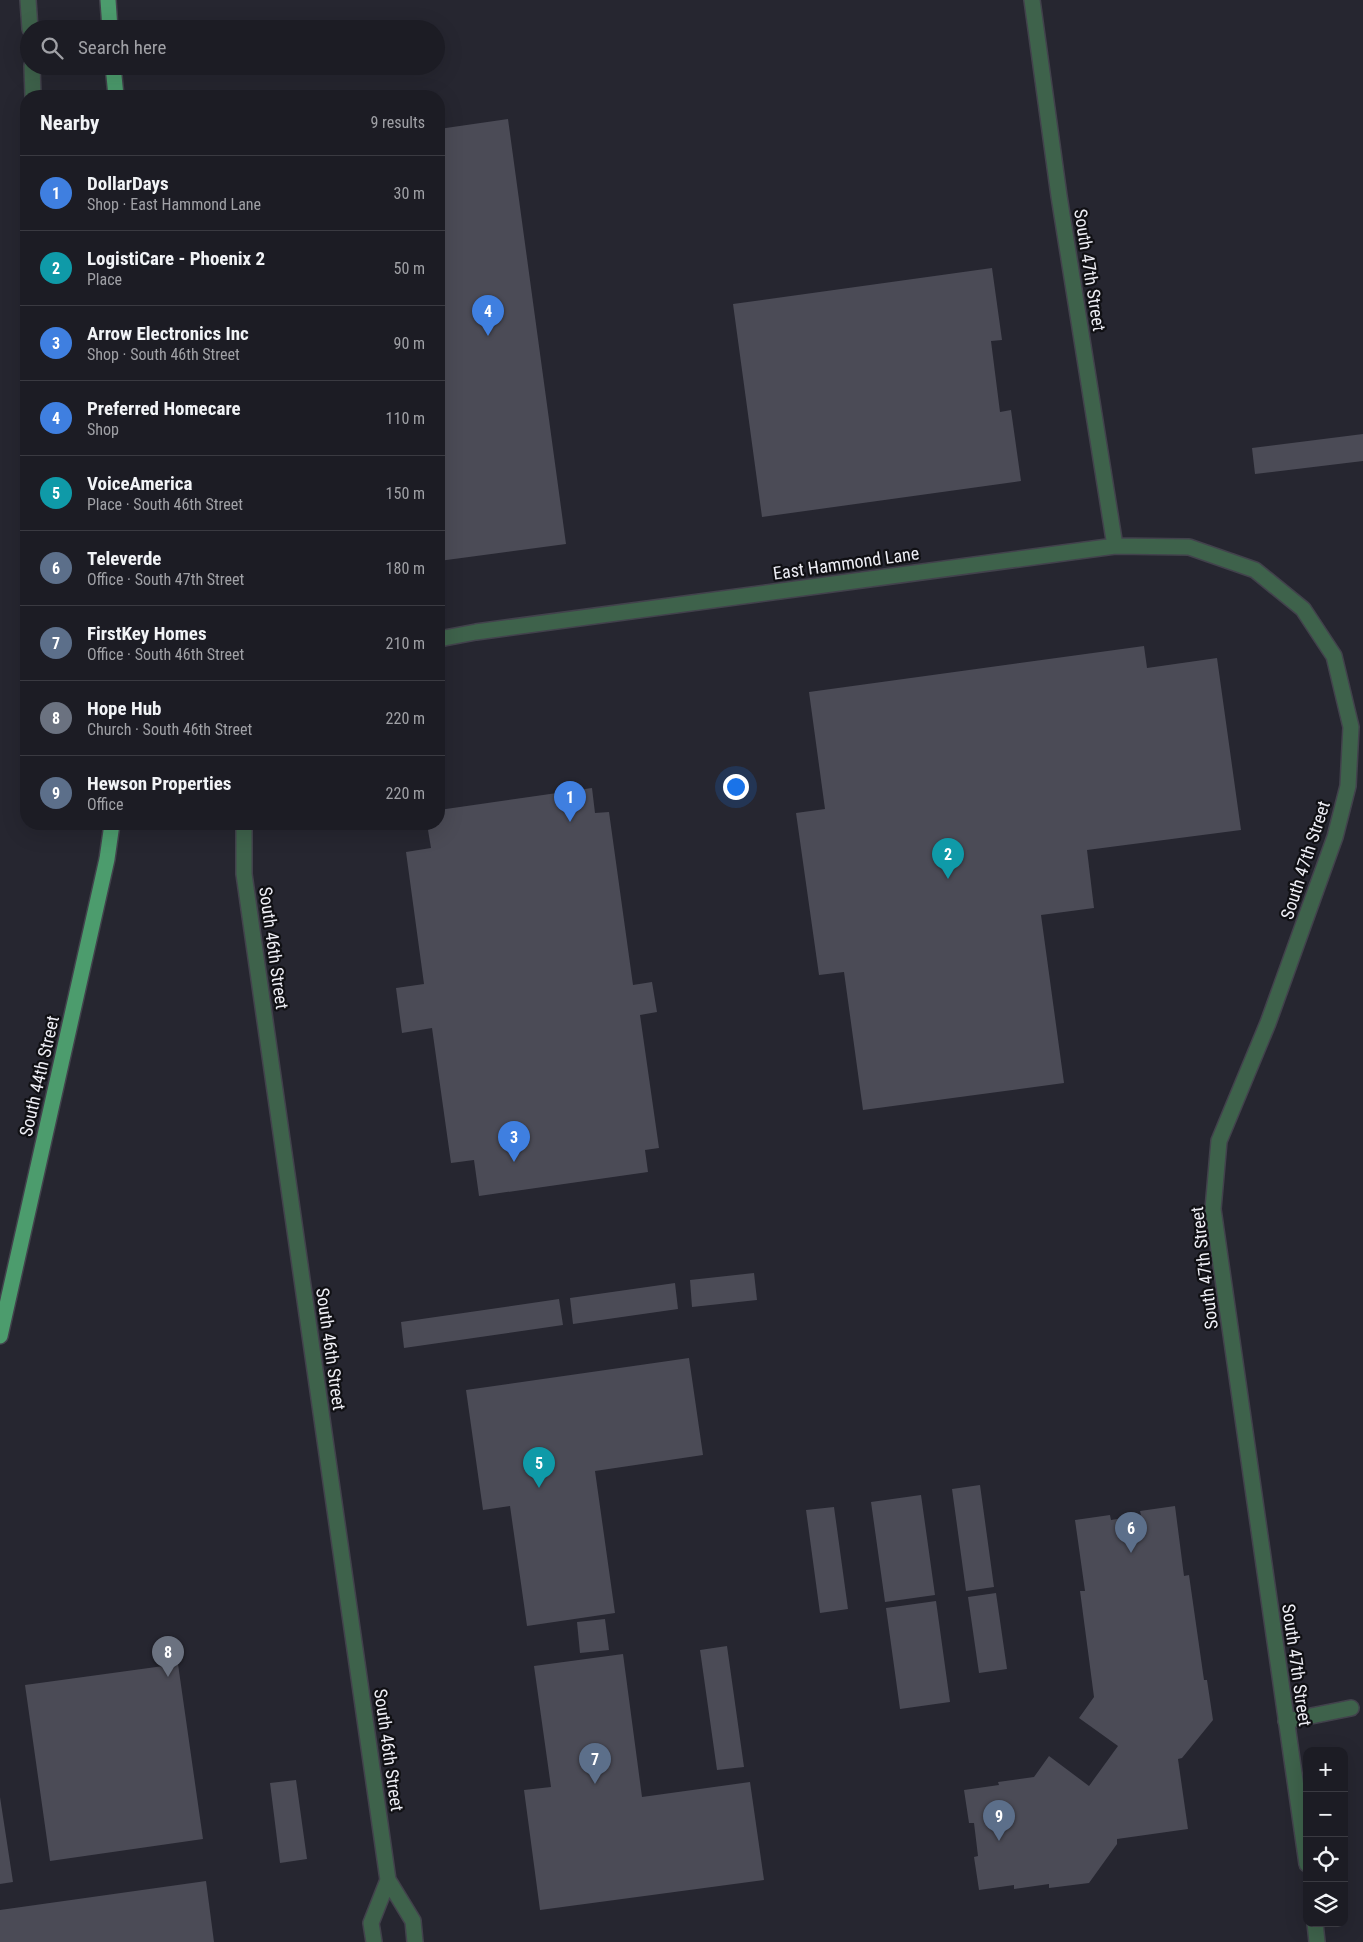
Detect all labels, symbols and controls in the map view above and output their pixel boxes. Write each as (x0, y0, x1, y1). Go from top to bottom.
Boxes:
search box (20, 20, 445, 75)
icon: search (38, 34, 66, 62)
text: Search here (78, 36, 166, 59)
text: Nearby (40, 111, 99, 135)
text: 9 results (370, 113, 425, 132)
text: DollarDays (87, 172, 169, 195)
text: 1 (52, 184, 60, 203)
text: 30 m (393, 184, 425, 203)
text: Shop · East Hammond Lane (87, 195, 261, 214)
street label: South 47th Street (1070, 207, 1110, 333)
text: LogistiCare - Phoenix 2 (87, 247, 265, 270)
text: 2 (52, 259, 60, 278)
text: 50 m (393, 259, 425, 278)
text: Place (87, 270, 122, 289)
pin: 4 (472, 295, 504, 336)
text: Arrow Electronics Inc (87, 322, 249, 345)
text: 3 (52, 334, 60, 353)
text: 90 m (393, 334, 425, 353)
text: Shop · South 46th Street (87, 345, 240, 364)
text: Preferred Homecare (87, 397, 241, 420)
text: 4 (52, 409, 60, 428)
text: 110 m (386, 409, 425, 428)
text: Shop (87, 420, 119, 439)
text: VoiceAmerica (87, 472, 192, 495)
text: 5 (52, 484, 60, 503)
text: 150 m (386, 484, 425, 503)
text: Place · South 46th Street (87, 495, 243, 514)
street label: East Hammond Lane (772, 542, 920, 584)
text: Televerde (87, 547, 161, 570)
text: 6 (52, 559, 60, 578)
text: 180 m (386, 559, 425, 578)
text: Office · South 47th Street (87, 570, 244, 589)
text: FirstKey Homes (87, 622, 207, 645)
text: 7 (52, 634, 60, 653)
text: 210 m (386, 634, 425, 653)
text: Office · South 46th Street (87, 645, 244, 664)
text: Hope Hub (87, 697, 161, 720)
text: 8 (52, 709, 60, 728)
text: 220 m (386, 709, 425, 728)
text: Church · South 46th Street (87, 720, 252, 739)
text: Hewson Properties (87, 772, 231, 795)
your location (723, 774, 749, 800)
pin: 1 (554, 781, 586, 822)
text: 9 (52, 784, 60, 803)
text: 220 m (386, 784, 425, 803)
text: Office (87, 795, 123, 814)
street label: South 47th Street (1276, 798, 1334, 922)
pin: 2 (932, 838, 964, 879)
street label: South 46th Street (255, 885, 293, 1011)
street label: South 44th Street (15, 1014, 63, 1138)
pin: 3 (498, 1121, 530, 1162)
street label: South 47th Street (1186, 1206, 1222, 1330)
street label: South 46th Street (312, 1286, 350, 1412)
pin: 5 (523, 1447, 555, 1488)
pin: 6 (1115, 1512, 1147, 1553)
street label: South 47th Street (1278, 1602, 1316, 1728)
pin: 8 (152, 1636, 184, 1677)
street label: South 46th Street (370, 1687, 408, 1813)
pin: 7 (579, 1743, 611, 1784)
map controls (1303, 1747, 1348, 1927)
button: + (1303, 1747, 1348, 1792)
button: − (1303, 1792, 1348, 1837)
pin: 9 (983, 1800, 1015, 1841)
button: locate (1303, 1837, 1348, 1882)
button: layers (1303, 1882, 1348, 1927)

